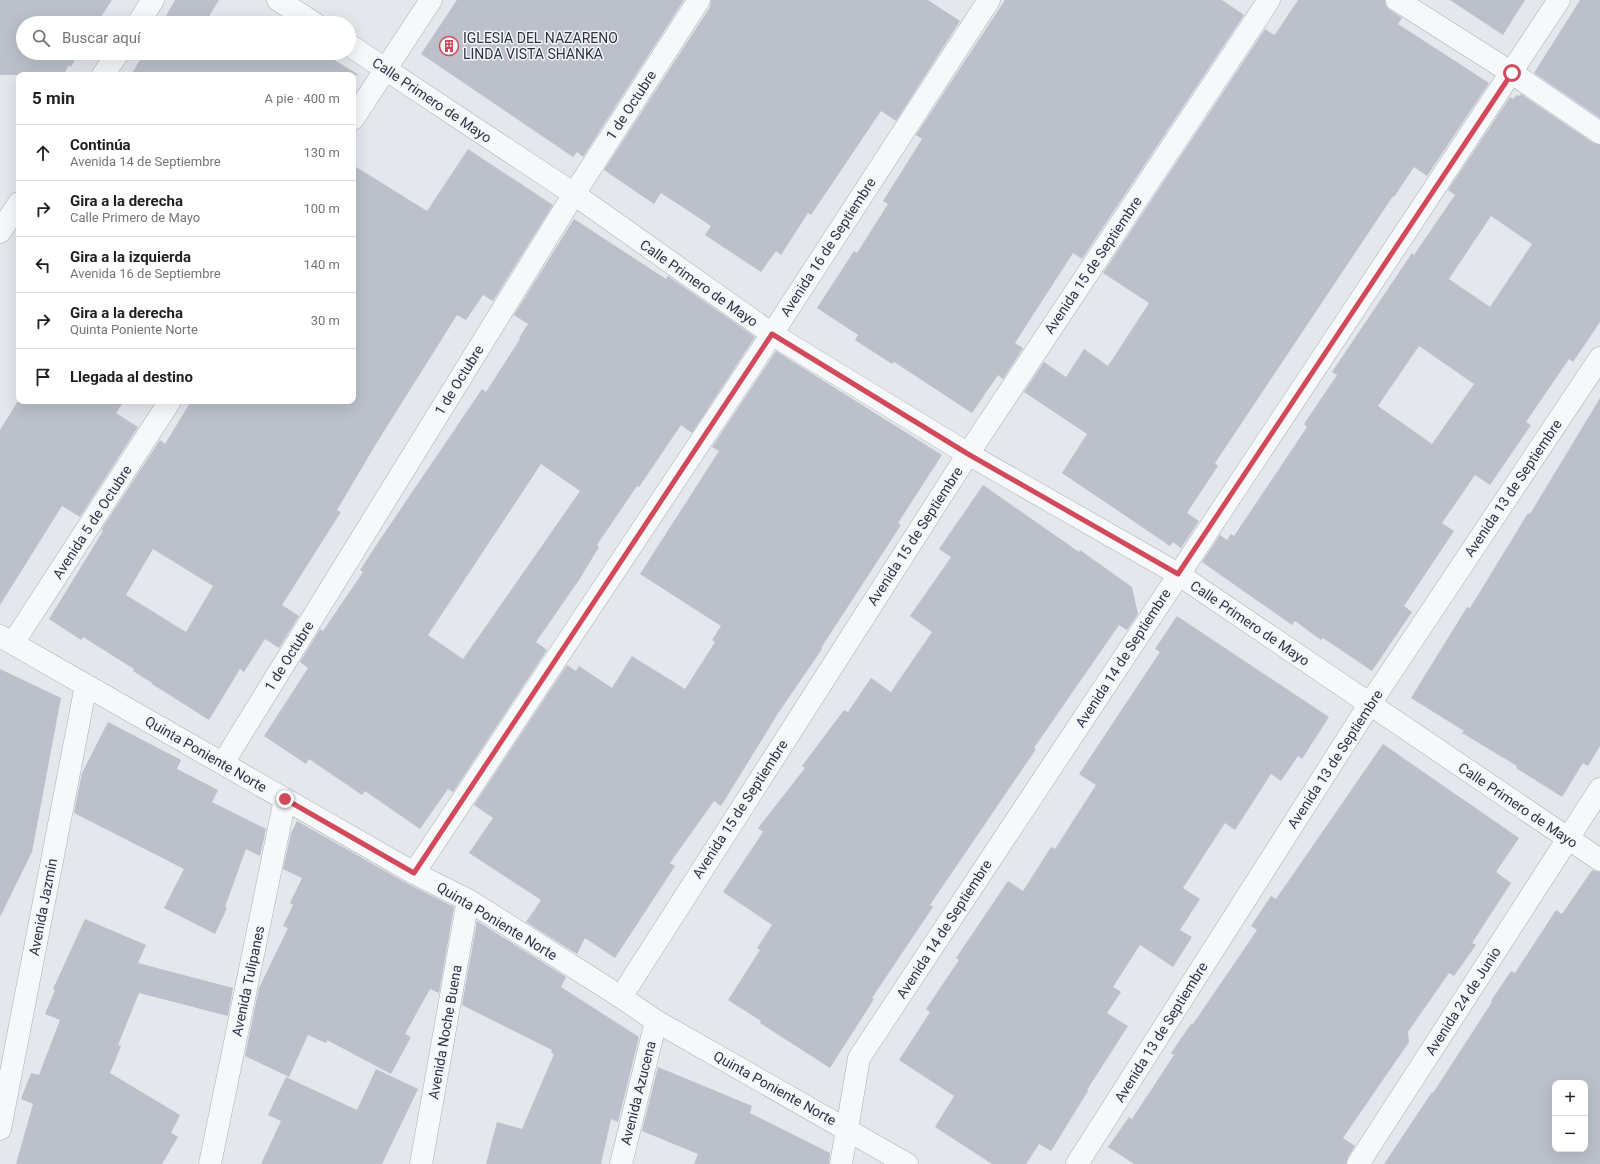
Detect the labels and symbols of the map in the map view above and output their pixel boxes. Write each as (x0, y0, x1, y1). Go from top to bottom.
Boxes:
place label: IGLESIA DEL NAZARENO LINDA VISTA SHANKA (463, 30, 618, 62)
building icon: IGLESIA DEL NAZARENO LINDA VISTA SHANKA (438, 35, 460, 57)
street label: Calle Primero de Mayo (369, 54, 495, 146)
route start (1503, 64, 1521, 82)
street label: 1 de Octubre (603, 67, 659, 143)
street label: Avenida 16 de Septiembre (777, 175, 879, 319)
street label: Avenida 15 de Septiembre (1041, 193, 1145, 337)
street label: Calle Primero de Mayo (637, 236, 761, 330)
street label: 1 de Octubre (431, 342, 487, 418)
street label: Avenida 13 de Septiembre (1461, 416, 1565, 560)
street label: Avenida 5 de Octubre (49, 462, 135, 582)
street label: Avenida 15 de Septiembre (864, 464, 966, 608)
street label: Calle Primero de Mayo (1187, 577, 1313, 669)
street label: Avenida 14 de Septiembre (1072, 586, 1174, 730)
street label: 1 de Octubre (261, 618, 317, 694)
street label: Avenida 13 de Septiembre (1284, 687, 1386, 831)
street label: Quinta Poniente Norte (142, 713, 270, 795)
street label: Avenida 15 de Septiembre (689, 737, 791, 881)
street label: Calle Primero de Mayo (1455, 759, 1581, 851)
route end (276, 790, 294, 808)
street label: Avenida Jazmín (26, 857, 60, 957)
street label: Avenida 14 de Septiembre (893, 857, 995, 1001)
street label: Quinta Poniente Norte (434, 879, 560, 963)
street label: Avenida Tulipanes (228, 924, 268, 1038)
street label: Avenida 24 de Junio (1422, 944, 1504, 1058)
street label: Avenida 13 de Septiembre (1111, 959, 1211, 1105)
street label: Avenida Noche Buena (425, 964, 465, 1100)
street label: Avenida Azucena (617, 1039, 659, 1147)
street label: Quinta Poniente Norte (711, 1048, 839, 1128)

